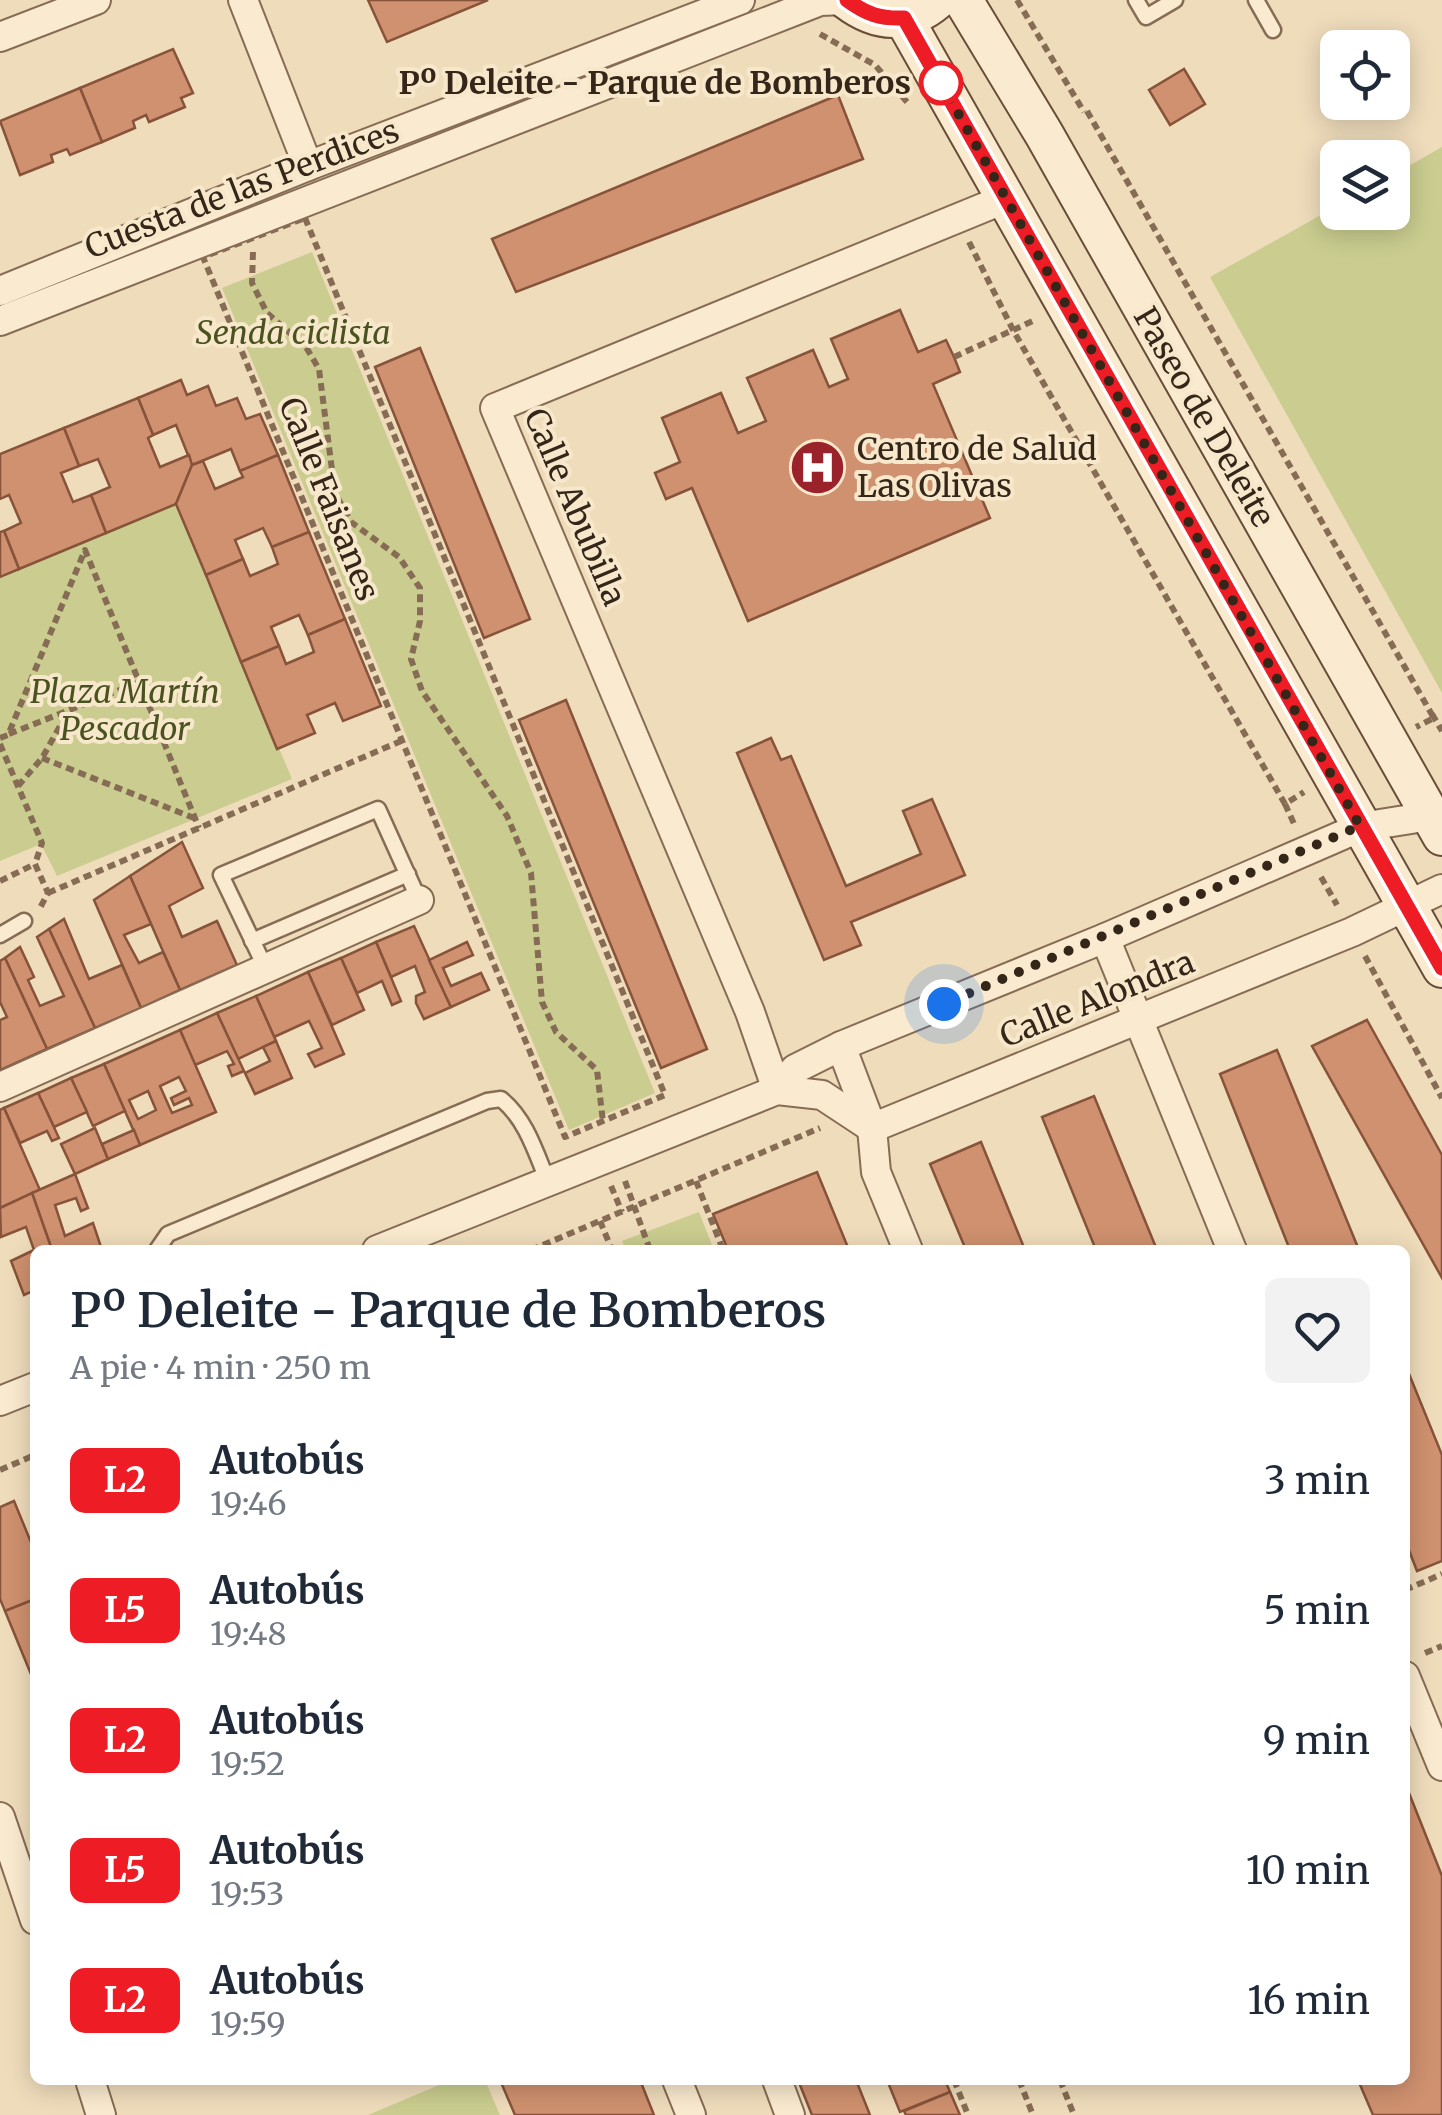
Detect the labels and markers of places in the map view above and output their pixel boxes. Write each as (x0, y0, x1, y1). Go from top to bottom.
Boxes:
marker: Pº Deleite - Parque de Bomberos (920, 62, 962, 104)
place label: Pº Deleite - Parque de Bomberos (398, 63, 911, 103)
place label: Centro de Salud Las Olivas (857, 429, 1097, 506)
hospital icon: Centro de Salud Las Olivas (788, 437, 848, 497)

